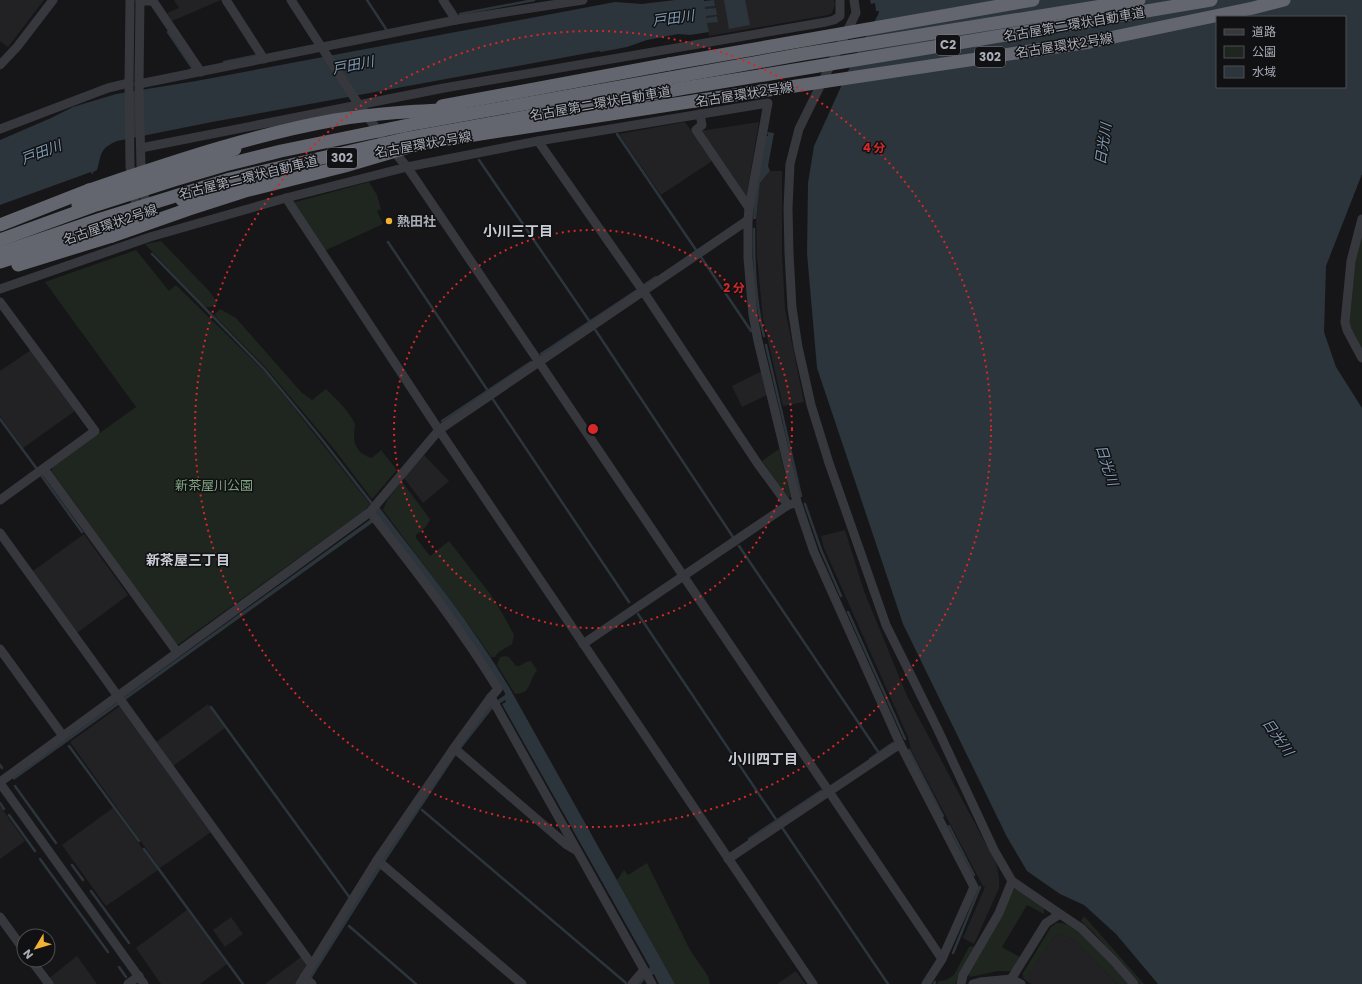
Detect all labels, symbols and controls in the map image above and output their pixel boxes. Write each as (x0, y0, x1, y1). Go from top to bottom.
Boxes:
street label: 名古屋第二環状自動車道 (1002, 3, 1146, 46)
water label: 戸田川 (651, 5, 697, 31)
legend (1216, 16, 1346, 88)
text: 道路 (1252, 23, 1276, 40)
street label: 名古屋環状2号線 (1014, 28, 1114, 63)
road number: C2 (936, 35, 960, 55)
text: 公園 (1252, 43, 1276, 60)
road number: 302 (975, 47, 1005, 67)
water label: 戸田川 (330, 51, 377, 79)
text: 水域 (1252, 63, 1276, 80)
street label: 名古屋環状2号線 (694, 77, 794, 112)
street label: 名古屋第二環状自動車道 (528, 82, 672, 125)
water label: 日光川 (1090, 120, 1116, 166)
street label: 名古屋環状2号線 (373, 127, 473, 162)
water label: 戸田川 (18, 134, 66, 169)
text: 4 分 (863, 139, 885, 156)
road number: 302 (327, 148, 357, 168)
street label: 名古屋第二環状自動車道 (176, 151, 320, 204)
street label: 名古屋環状2号線 (61, 199, 160, 249)
place label: 熱田社 (397, 212, 436, 231)
marker: 熱田社 (384, 216, 394, 226)
district label: 小川三丁目 (483, 221, 553, 241)
text: 2 分 (723, 279, 745, 296)
centre of rings (586, 422, 600, 436)
water label: 日光川 (1091, 442, 1124, 490)
park label: 新茶屋川公園 (175, 476, 253, 495)
district label: 新茶屋三丁目 (146, 550, 230, 570)
water label: 日光川 (1258, 714, 1299, 762)
district label: 小川四丁目 (728, 749, 798, 769)
north arrow (16, 928, 56, 968)
text: N (19, 946, 37, 962)

